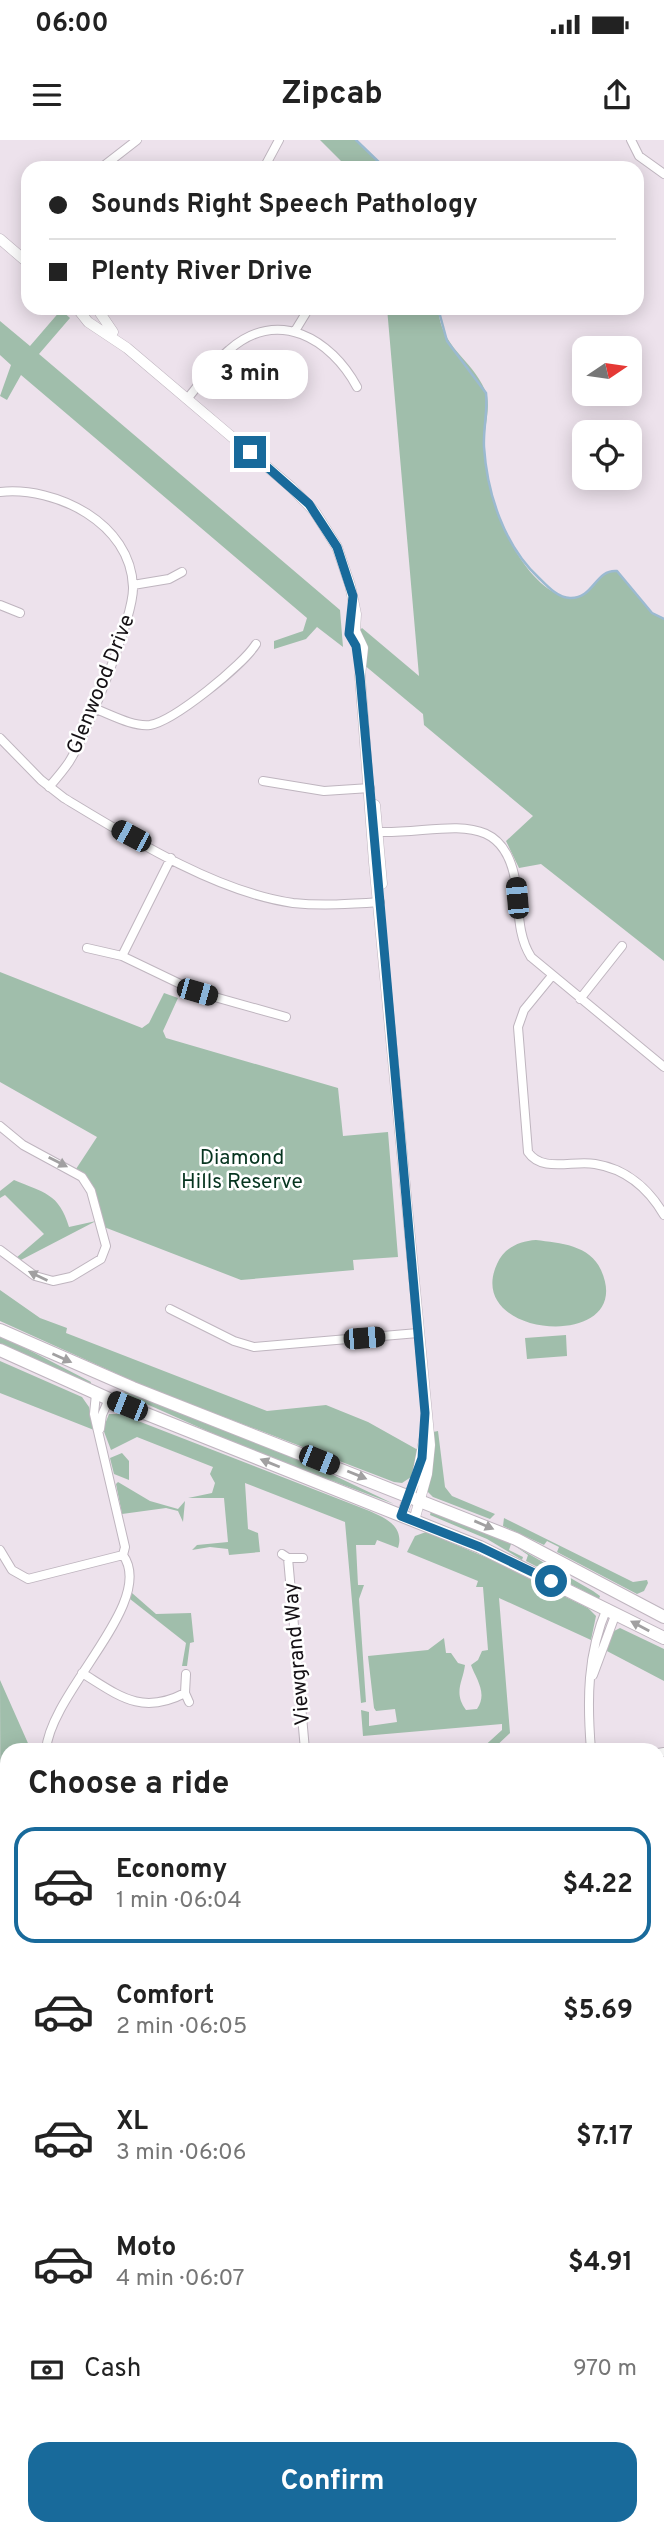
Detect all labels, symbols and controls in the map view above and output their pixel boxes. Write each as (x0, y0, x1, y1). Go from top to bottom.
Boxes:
text: 06:00 (35, 8, 109, 41)
text: Zipcab (281, 75, 383, 115)
icon: menu (28, 76, 66, 114)
icon: share (598, 76, 636, 114)
text: Sounds Right Speech Pathology (91, 189, 478, 222)
text: Plenty River Drive (91, 256, 312, 289)
north arrow (572, 336, 642, 406)
map controls (572, 336, 642, 490)
callout: 3 min (192, 350, 308, 400)
text: 3 min (220, 360, 280, 389)
button: locate (572, 420, 642, 490)
route end (234, 436, 266, 468)
street label: Glenwood Drive (61, 611, 142, 758)
car (108, 817, 155, 855)
car (505, 876, 530, 920)
car (174, 976, 221, 1008)
park label: Diamond Hills Reserve (181, 1145, 303, 1196)
one-way arrow (48, 1157, 68, 1168)
one-way arrow (27, 1270, 47, 1282)
car (343, 1326, 386, 1350)
one-way arrow (52, 1352, 72, 1364)
car (104, 1388, 151, 1424)
car (296, 1442, 343, 1478)
one-way arrow (259, 1458, 280, 1469)
one-way arrow (347, 1470, 368, 1481)
one-way arrow (474, 1519, 494, 1531)
route start (535, 1565, 567, 1597)
street label: Viewgrand Way (278, 1581, 317, 1727)
one-way arrow (630, 1620, 650, 1632)
text: Choose a ride (28, 1765, 229, 1805)
icon: car (32, 1854, 95, 1917)
text: Economy (116, 1854, 227, 1887)
text: $4.22 (563, 1869, 633, 1902)
text: 1 min · 06:04 (116, 1887, 242, 1916)
icon: car (32, 1980, 95, 2043)
text: Comfort (116, 1980, 214, 2013)
text: $5.69 (563, 1995, 633, 2028)
text: 2 min · 06:05 (116, 2013, 247, 2042)
icon: car (32, 2106, 95, 2169)
text: XL (116, 2106, 148, 2139)
text: $7.17 (576, 2121, 633, 2154)
text: 3 min · 06:06 (116, 2139, 247, 2168)
icon: car (32, 2232, 95, 2295)
text: Moto (116, 2232, 176, 2265)
text: $4.91 (568, 2247, 633, 2280)
text: 4 min · 06:07 (116, 2265, 245, 2294)
icon: cash (28, 2351, 66, 2389)
text: Cash (84, 2353, 141, 2386)
text: 970 m (573, 2355, 637, 2384)
button: Confirm (28, 2442, 637, 2522)

